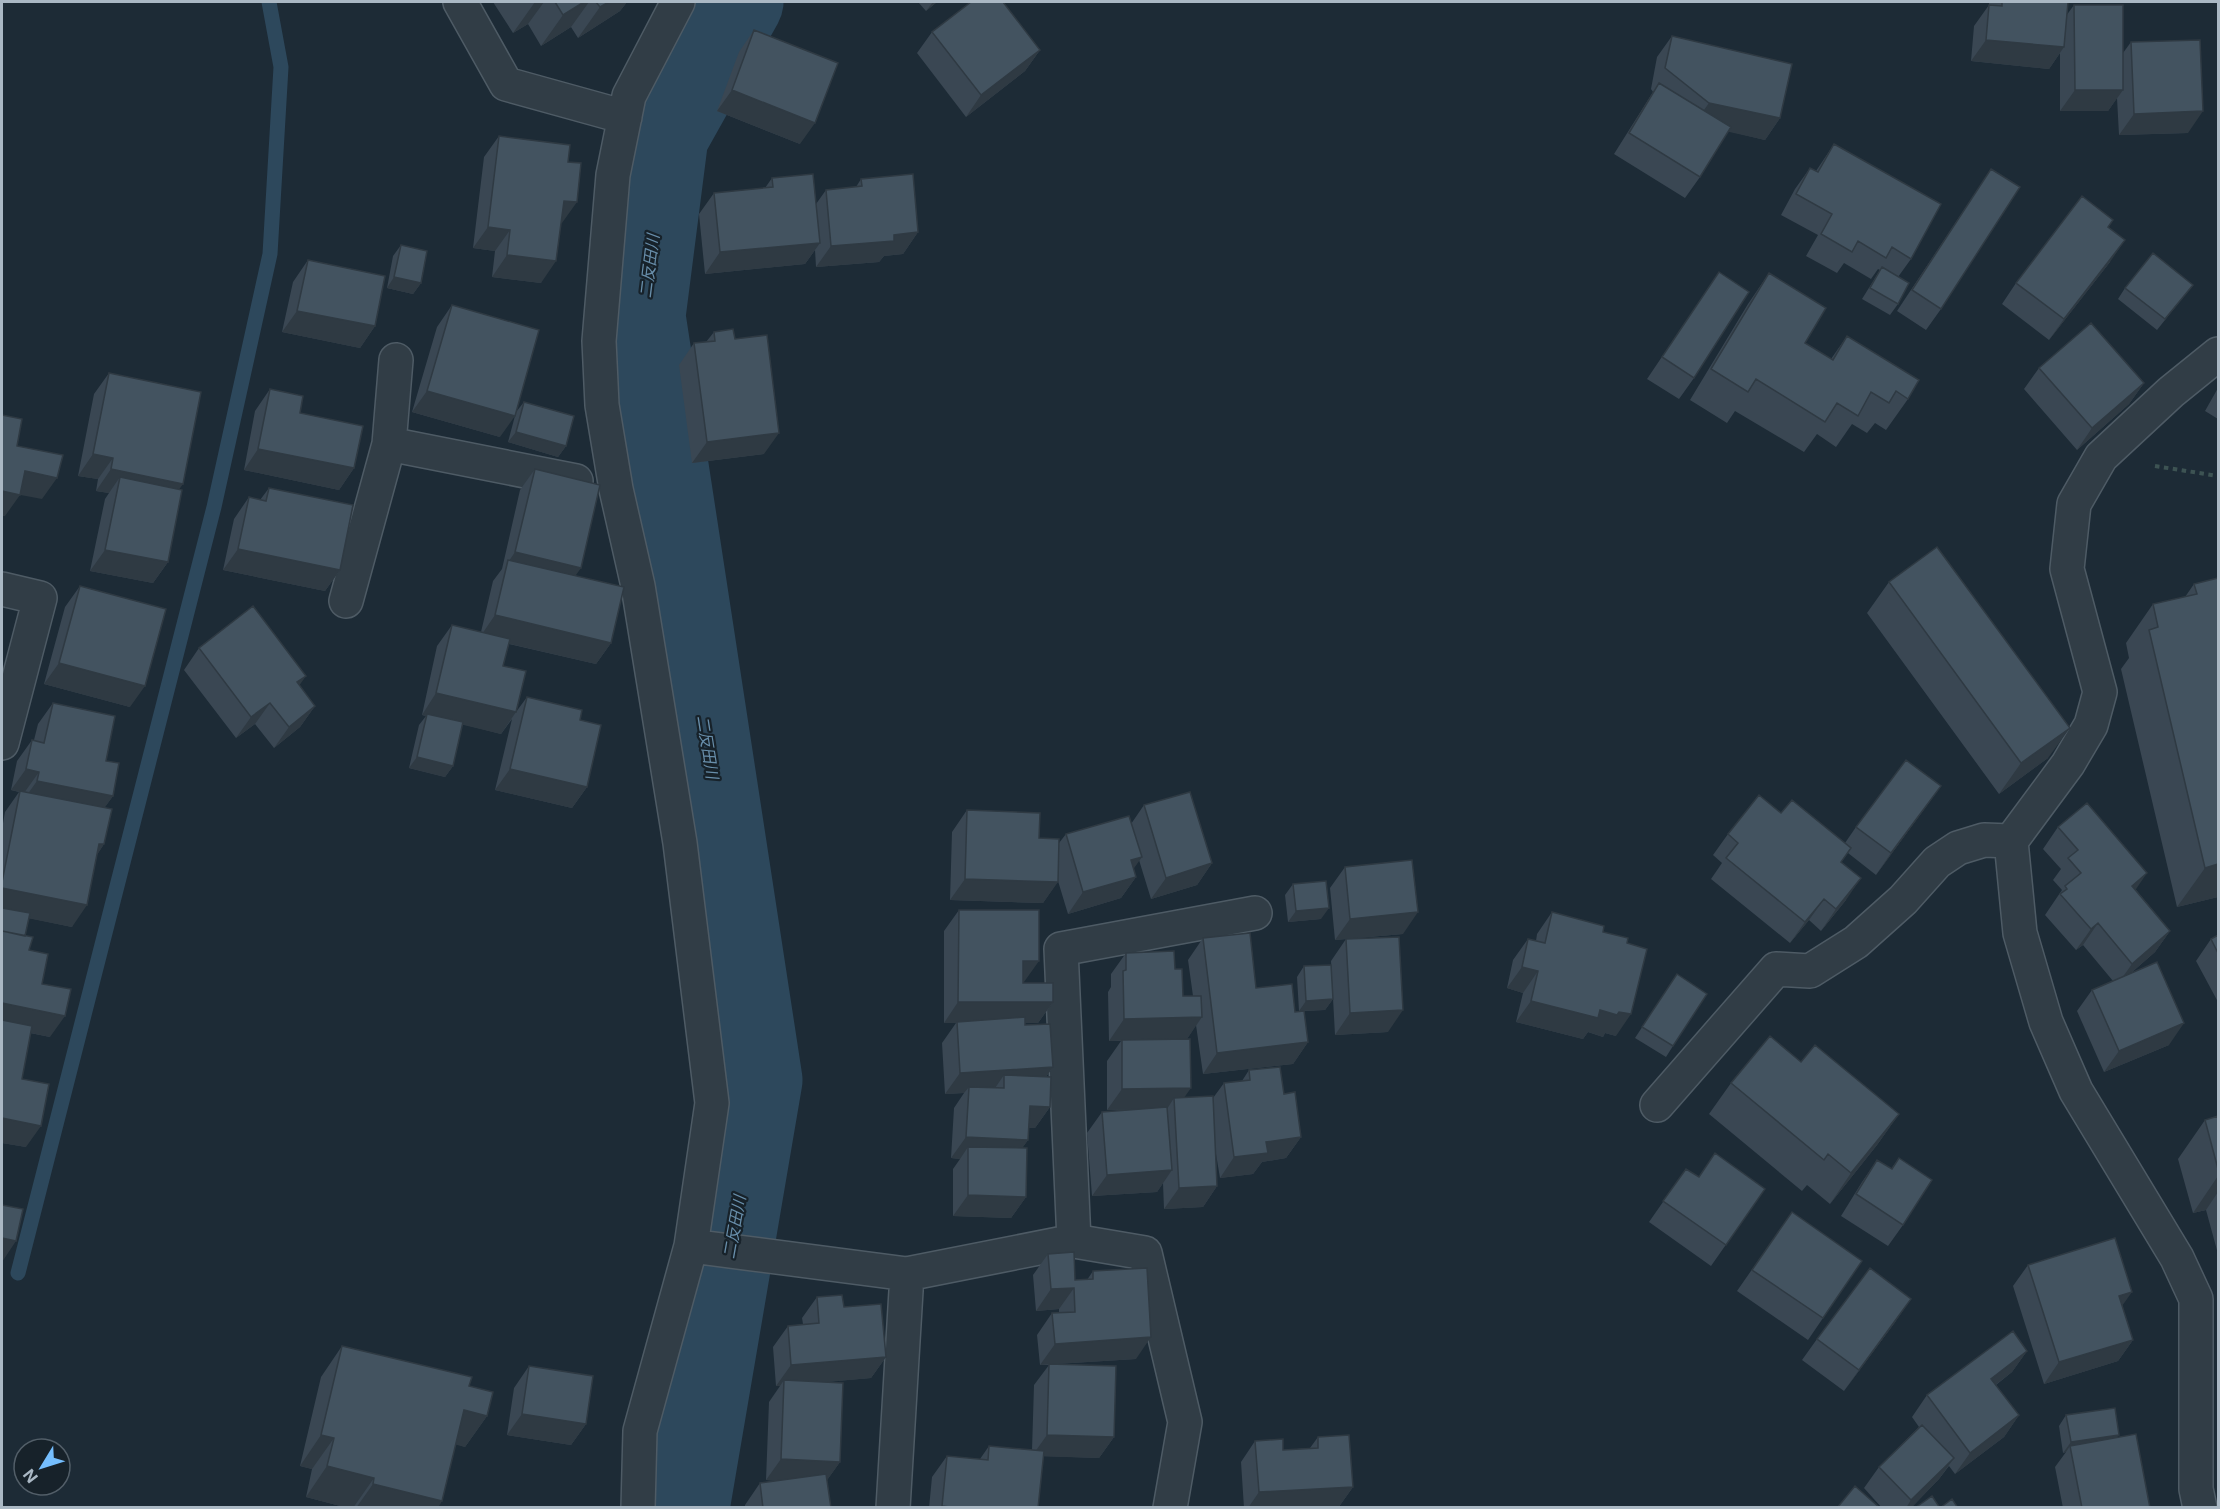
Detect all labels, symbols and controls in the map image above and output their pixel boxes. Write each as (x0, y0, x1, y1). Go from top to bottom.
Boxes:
water label: 二反田川 (635, 231, 663, 299)
water label: 二反田川 (693, 714, 723, 782)
water label: 二反田川 (719, 1192, 750, 1260)
north arrow (12, 1437, 72, 1497)
text: N (19, 1465, 42, 1487)

